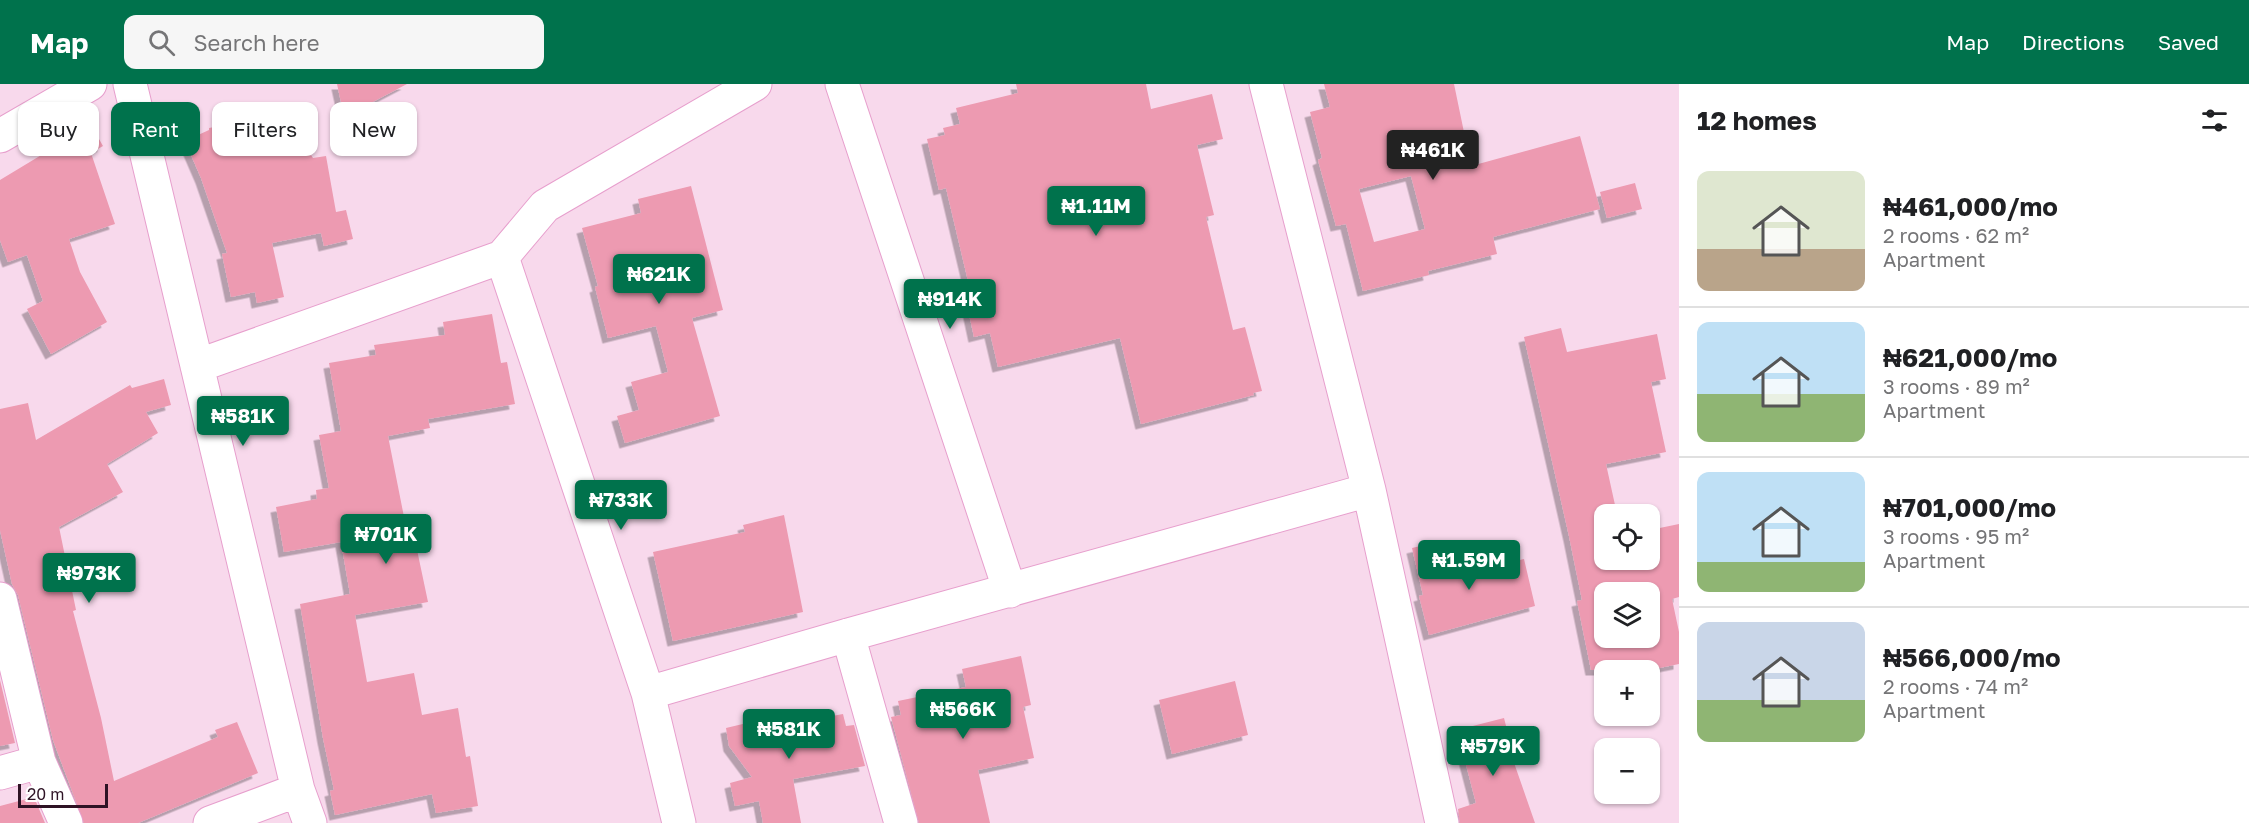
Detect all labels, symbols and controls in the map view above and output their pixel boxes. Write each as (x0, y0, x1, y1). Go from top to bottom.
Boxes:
search box (124, 15, 544, 69)
text: Map (30, 26, 88, 59)
icon: search (145, 26, 178, 59)
text: Search here (193, 29, 319, 56)
text: Map (1946, 29, 1989, 55)
text: Directions (2022, 29, 2125, 55)
text: Saved (2158, 29, 2219, 55)
chip: Buy (18, 102, 99, 156)
chip: Rent (111, 102, 200, 156)
chip: Filters (212, 102, 318, 156)
chip: New (330, 102, 417, 156)
icon: filters (2198, 104, 2231, 137)
text: 12 homes (1697, 105, 1817, 136)
pin: ₦461K (1391, 130, 1475, 181)
text: ₦461K (1401, 137, 1465, 161)
pin: ₦1.11M (1047, 186, 1145, 237)
text: ₦461,000/mo (1883, 191, 2058, 222)
text: ₦1.11M (1061, 193, 1131, 217)
icon: home (1745, 195, 1817, 267)
text: 2 rooms · 62 m² (1883, 223, 2029, 247)
text: Apartment (1883, 247, 1986, 271)
pin: ₦621K (617, 254, 701, 305)
text: ₦621K (627, 261, 691, 285)
pin: ₦914K (908, 279, 992, 330)
text: ₦914K (918, 286, 982, 310)
text: ₦621,000/mo (1883, 342, 2057, 373)
icon: home (1745, 346, 1817, 418)
text: 3 rooms · 89 m² (1883, 374, 2030, 398)
pin: ₦581K (201, 396, 285, 447)
text: Apartment (1883, 398, 1986, 422)
text: ₦581K (211, 403, 275, 427)
pin: ₦733K (579, 480, 663, 531)
text: ₦733K (589, 487, 653, 511)
text: ₦701,000/mo (1883, 492, 2056, 523)
icon: home (1745, 496, 1817, 568)
map controls (1594, 504, 1660, 804)
button: locate (1594, 504, 1660, 570)
pin: ₦701K (344, 514, 428, 565)
text: ₦701K (354, 521, 418, 545)
text: 3 rooms · 95 m² (1883, 524, 2029, 548)
pin: ₦1.59M (1420, 540, 1518, 591)
text: ₦1.59M (1432, 547, 1506, 571)
text: Apartment (1883, 548, 1986, 572)
pin: ₦973K (47, 553, 131, 604)
text: ₦973K (57, 560, 121, 584)
button: layers (1594, 582, 1660, 648)
text: ₦566,000/mo (1883, 642, 2061, 673)
icon: home (1745, 646, 1817, 718)
button: + (1594, 660, 1660, 726)
text: 2 rooms · 74 m² (1883, 674, 2028, 698)
pin: ₦566K (921, 689, 1005, 740)
text: ₦566K (930, 696, 996, 720)
text: Apartment (1883, 698, 1986, 722)
pin: ₦581K (747, 709, 831, 760)
text: ₦581K (757, 716, 821, 740)
pin: ₦579K (1451, 726, 1535, 777)
text: ₦579K (1461, 733, 1525, 757)
button: − (1594, 738, 1660, 804)
scale bar (18, 781, 108, 808)
text: 20 m (27, 784, 64, 804)

